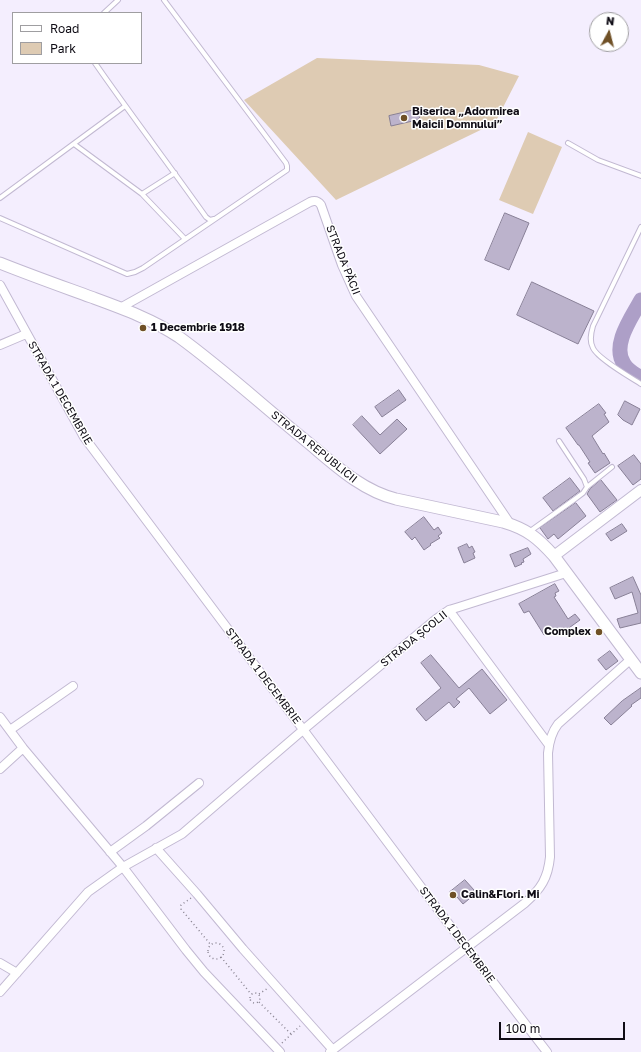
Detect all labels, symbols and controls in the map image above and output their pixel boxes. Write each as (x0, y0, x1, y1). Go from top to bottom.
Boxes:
legend (12, 12, 142, 64)
north arrow (589, 12, 629, 52)
text: N (605, 14, 615, 28)
text: Road (50, 21, 79, 36)
text: Park (50, 41, 76, 56)
place label: Biserica „Adormirea Maicii Domnului” (412, 105, 519, 131)
marker: Biserica „Adormirea Maicii Domnului” (399, 113, 409, 123)
street label: STRADA PĂCII (323, 223, 363, 297)
place label: 1 Decembrie 1918 (151, 321, 245, 335)
marker: 1 Decembrie 1918 (138, 323, 148, 333)
street label: STRADA 1 DECEMBRIE (25, 339, 95, 447)
street label: STRADA REPUBLICII (268, 408, 360, 486)
street label: STRADA ȘCOLII (378, 608, 450, 670)
street label: STRADA 1 DECEMBRIE (222, 625, 304, 727)
place label: Complex (544, 625, 591, 639)
marker: Complex (594, 627, 604, 637)
street label: STRADA 1 DECEMBRIE (416, 884, 498, 986)
place label: Calin&Flori. Mi (461, 888, 540, 902)
marker: Calin&Flori. Mi (448, 890, 458, 900)
scale bar (501, 1014, 627, 1040)
text: 100 m (506, 1021, 540, 1036)

